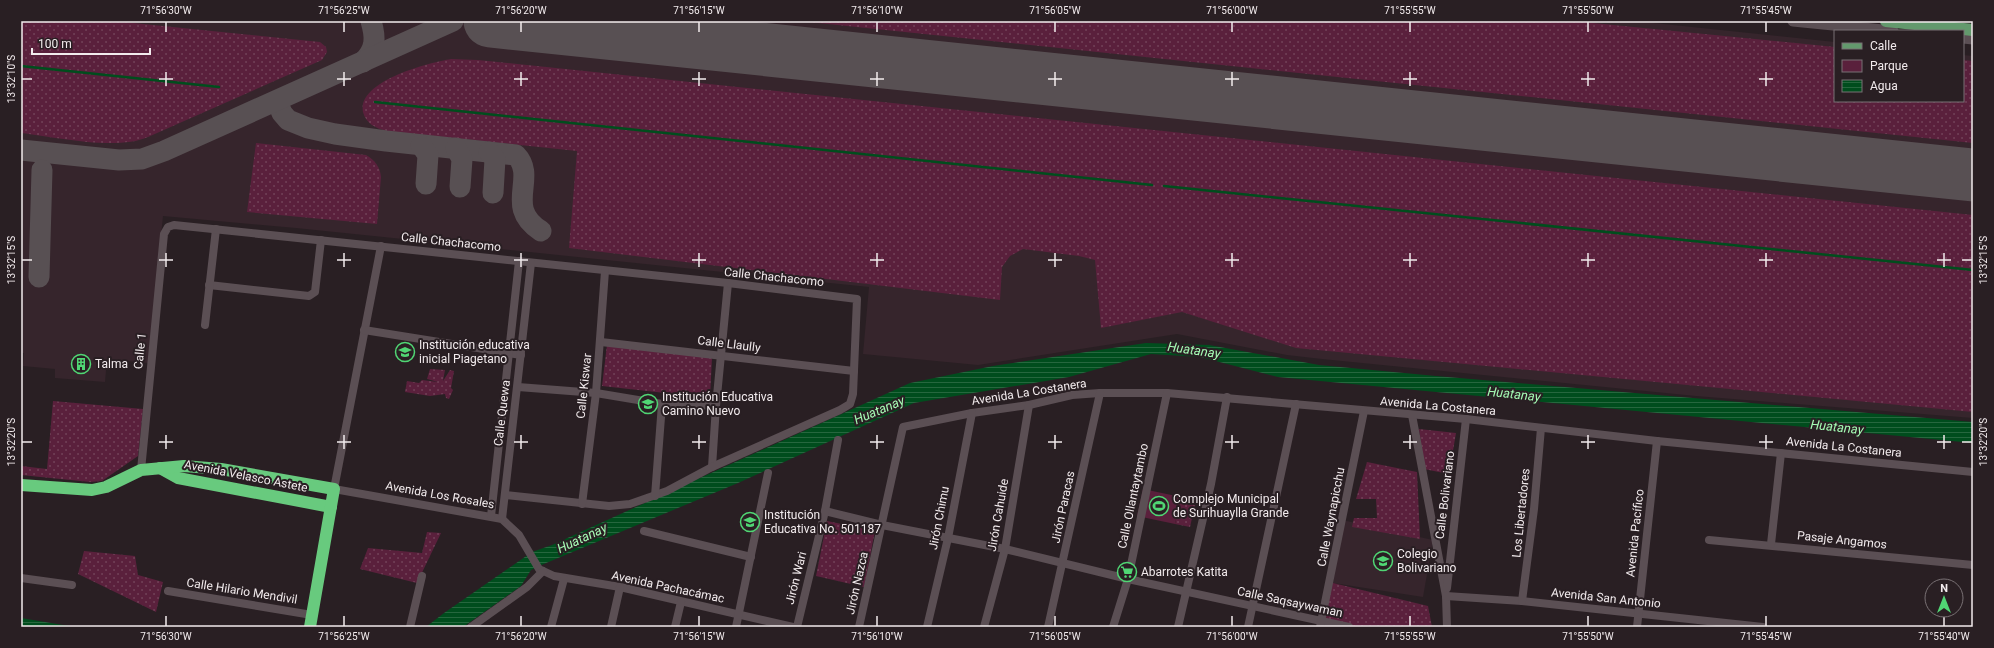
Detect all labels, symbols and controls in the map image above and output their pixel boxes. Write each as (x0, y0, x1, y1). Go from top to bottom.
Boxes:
text: 71°56'30"W (140, 5, 192, 16)
text: 71°56'25"W (318, 5, 370, 16)
text: 71°56'20"W (495, 5, 547, 16)
text: 71°56'15"W (673, 5, 725, 16)
text: 71°56'10"W (851, 5, 903, 16)
text: 71°56'05"W (1029, 5, 1081, 16)
text: 71°56'00"W (1206, 5, 1258, 16)
text: 71°55'55"W (1384, 5, 1436, 16)
text: 71°55'50"W (1562, 5, 1614, 16)
text: 71°55'45"W (1740, 5, 1792, 16)
scale bar (32, 30, 150, 56)
legend (1834, 30, 1964, 102)
text: 100 m (38, 37, 72, 51)
text: Calle (1870, 39, 1897, 53)
text: 13°32'10"S (6, 55, 17, 103)
text: Parque (1870, 59, 1908, 73)
text: Agua (1870, 79, 1898, 93)
street label: Calle Chachacomo (400, 230, 502, 254)
text: 13°32'15"S (6, 236, 17, 284)
text: 13°32'15"S (1978, 236, 1989, 284)
street label: Calle Chachacomo (723, 265, 825, 289)
street label: Calle 1 (131, 332, 149, 370)
street label: Calle Llaully (697, 333, 762, 355)
place label: Institución educativa inicial Piagetano (419, 338, 530, 366)
water label: Huatanay (1166, 339, 1223, 361)
school or university icon: Institución educativa inicial Piagetano (394, 341, 416, 363)
building icon: Talma (70, 353, 92, 375)
street label: Calle Kiswar (574, 353, 594, 419)
place label: Talma (95, 357, 128, 371)
street label: Avenida La Costanera (971, 376, 1087, 408)
street label: Calle Quewa (491, 379, 513, 447)
water label: Huatanay (1487, 384, 1542, 404)
place label: Institución Educativa Camino Nuevo (662, 390, 773, 418)
water label: Huatanay (851, 392, 907, 427)
school or university icon: Institución Educativa Camino Nuevo (637, 393, 659, 415)
street label: Avenida La Costanera (1380, 394, 1496, 418)
water label: Huatanay (1810, 417, 1865, 437)
text: 13°32'20"S (6, 418, 17, 466)
text: 13°32'20"S (1978, 418, 1989, 466)
street label: Avenida La Costanera (1786, 434, 1902, 460)
street label: Calle Ollantaytambo (1115, 442, 1151, 550)
street label: Calle Bolivariano (1433, 450, 1457, 540)
street label: Avenida Velasco Astete (183, 457, 309, 495)
street label: Calle Waynapicchu (1315, 466, 1347, 568)
street label: Los Libertadores (1509, 468, 1533, 558)
street label: Jirón Paracas (1049, 470, 1077, 544)
street label: Jirón Cahuide (985, 478, 1011, 552)
street label: Avenida Los Rosales (384, 479, 496, 511)
street label: Jirón Chimu (926, 485, 952, 551)
street label: Avenida Pacífico (1623, 488, 1647, 578)
place label: Complejo Municipal de Surihuaylla Grande (1173, 492, 1289, 520)
sports icon: Complejo Municipal de Surihuaylla Grande (1148, 495, 1170, 517)
place label: Institución Educativa No. 501187 (764, 508, 881, 536)
school or university icon: Institución Educativa No. 501187 (739, 511, 761, 533)
water label: Huatanay (555, 519, 610, 556)
street label: Pasaje Angamos (1796, 528, 1888, 552)
place label: Colegio Bolivariano (1397, 547, 1457, 575)
street label: Jirón Wari (783, 550, 809, 606)
street label: Jirón Nazca (843, 550, 871, 616)
school or university icon: Colegio Bolivariano (1372, 550, 1394, 572)
supermarket icon: Abarrotes Katita (1116, 561, 1138, 583)
place label: Abarrotes Katita (1141, 565, 1228, 579)
street label: Avenida Pachacámac (610, 568, 726, 606)
street label: Calle Hilario Mendivil (186, 575, 298, 607)
north arrow (1924, 578, 1964, 618)
text: N (1940, 582, 1948, 595)
street label: Calle Saqsaywaman (1236, 584, 1344, 620)
street label: Avenida San Antonio (1550, 585, 1662, 611)
text: 71°56'30"W (140, 631, 192, 642)
text: 71°56'25"W (318, 631, 370, 642)
text: 71°56'20"W (495, 631, 547, 642)
text: 71°56'15"W (673, 631, 725, 642)
text: 71°56'10"W (851, 631, 903, 642)
text: 71°56'05"W (1029, 631, 1081, 642)
text: 71°56'00"W (1206, 631, 1258, 642)
text: 71°55'55"W (1384, 631, 1436, 642)
text: 71°55'50"W (1562, 631, 1614, 642)
text: 71°55'45"W (1740, 631, 1792, 642)
text: 71°55'40"W (1918, 631, 1970, 642)

